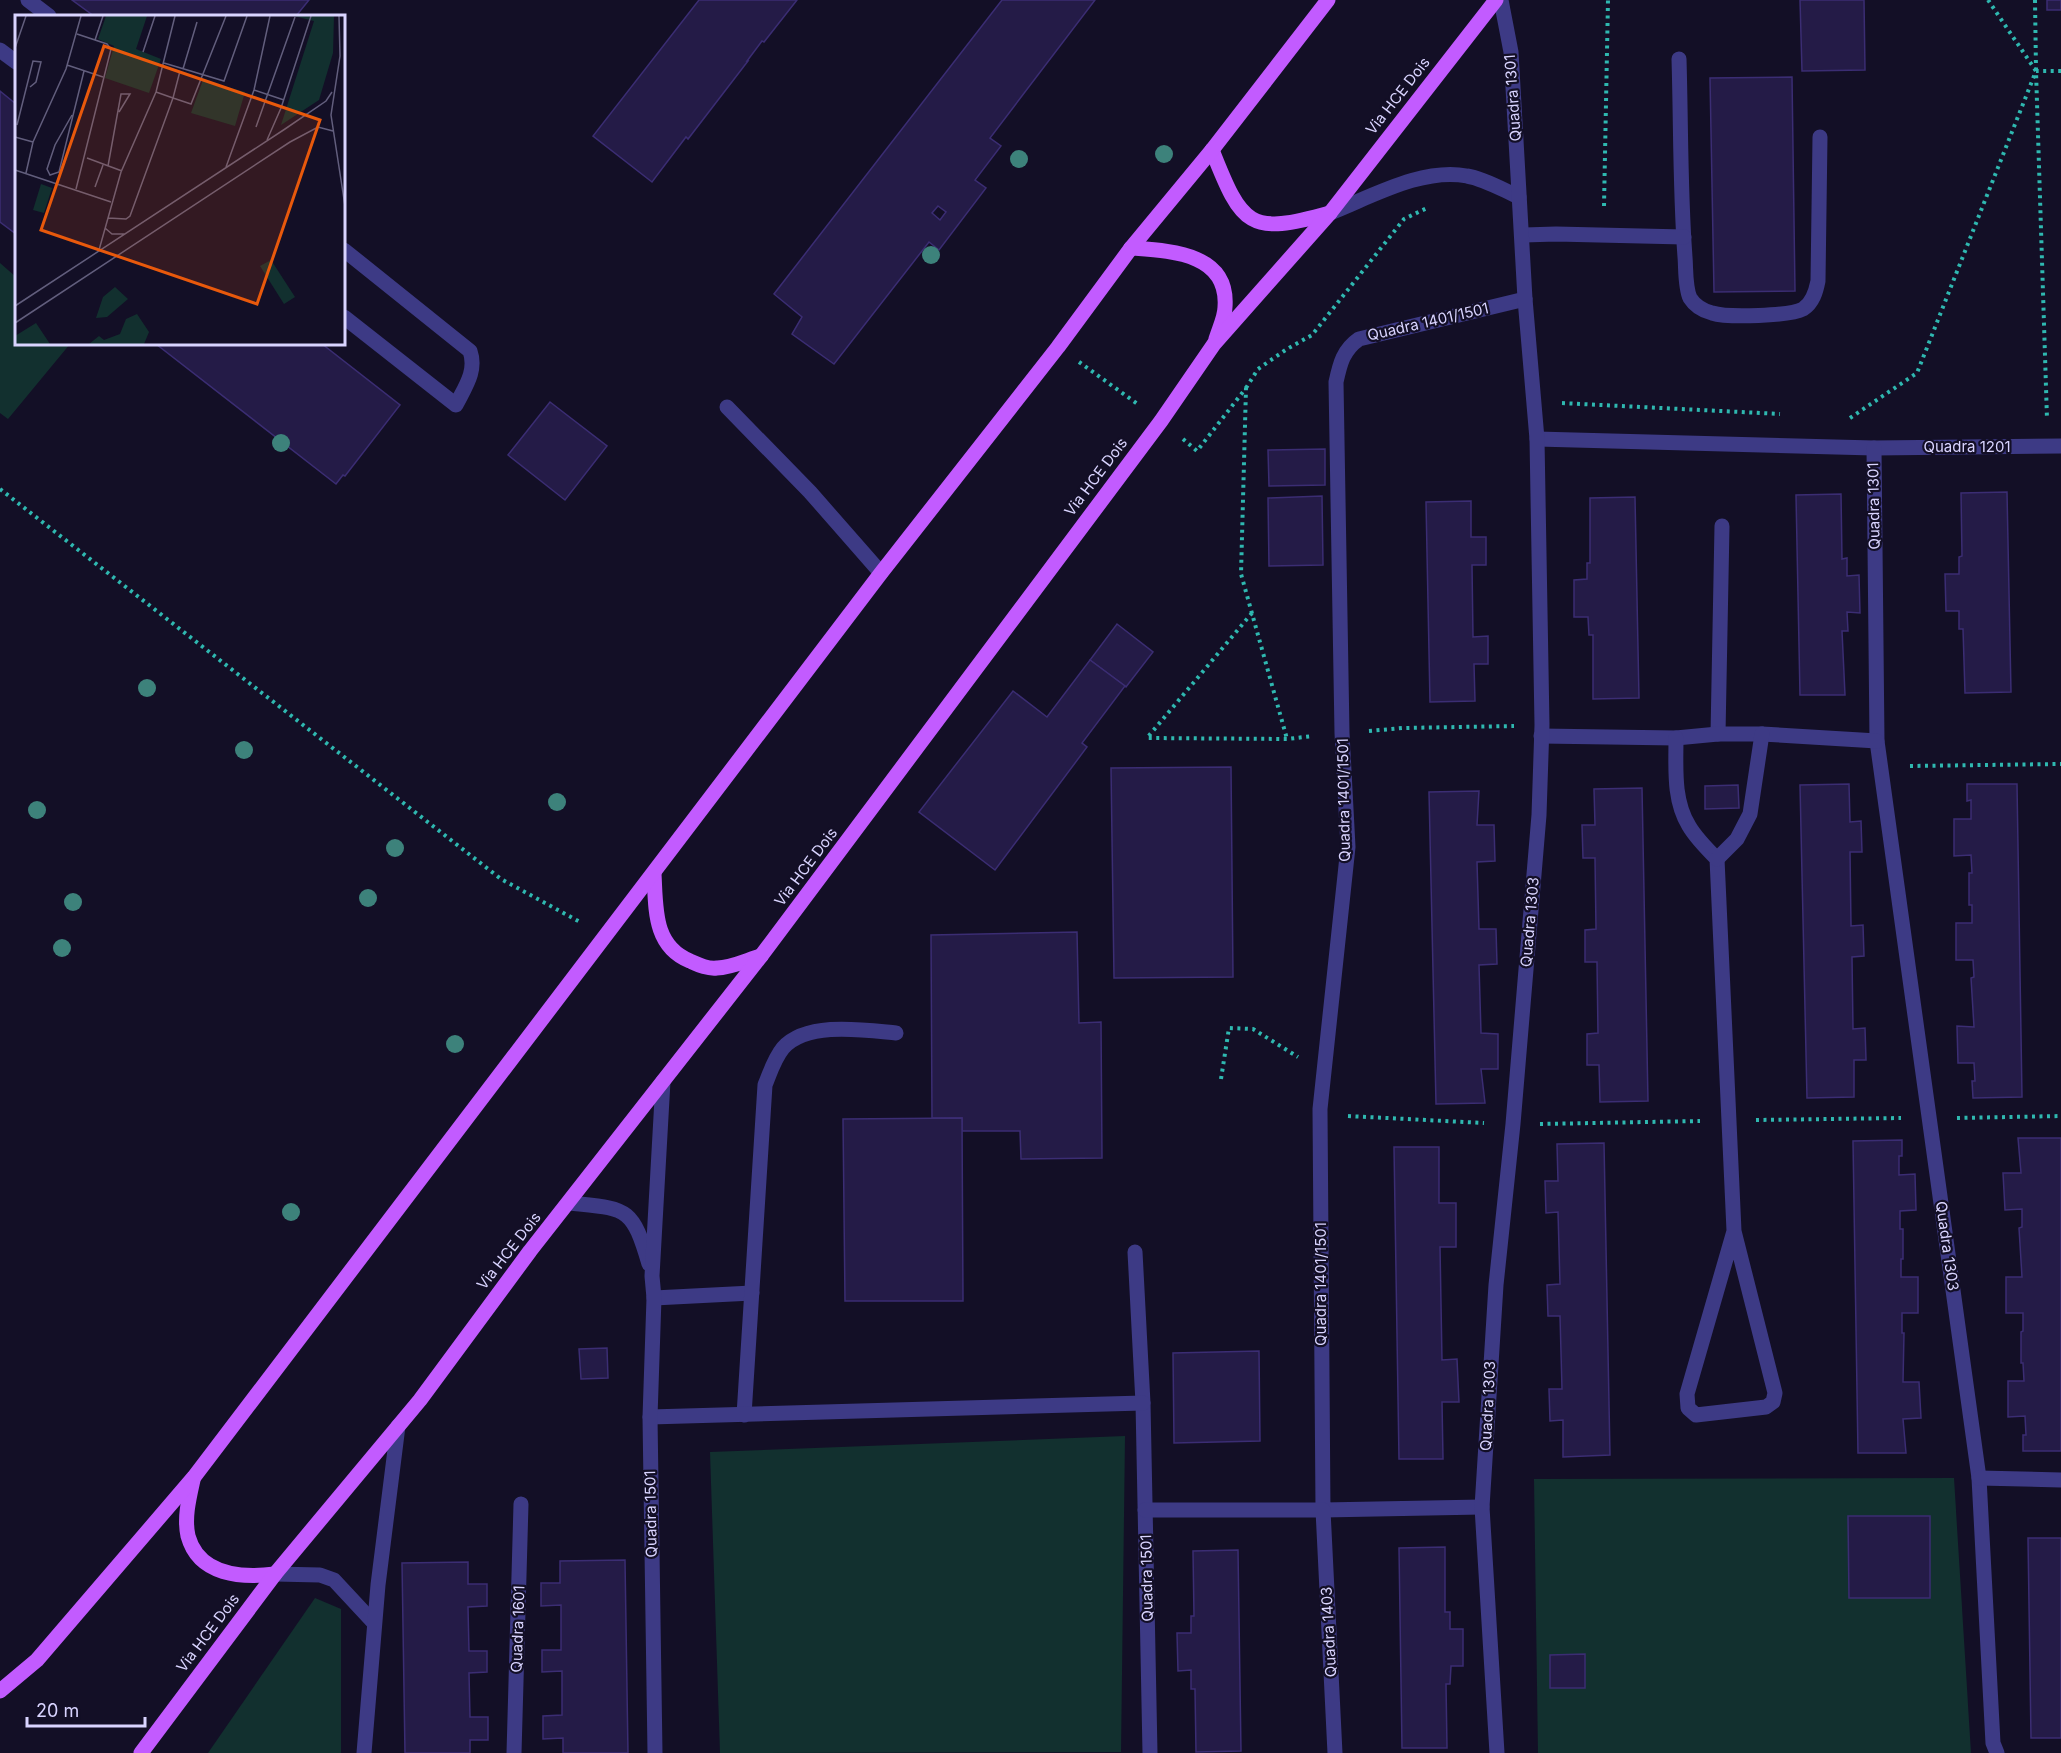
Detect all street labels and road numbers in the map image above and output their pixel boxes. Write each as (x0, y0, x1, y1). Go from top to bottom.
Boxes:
street label: Via HCE Dois (1361, 53, 1434, 138)
street label: Quadra 1301 (1500, 54, 1525, 142)
street label: Quadra 1401/1501 (1365, 298, 1490, 345)
street label: Via HCE Dois (1060, 434, 1131, 520)
street label: Quadra 1201 (1923, 437, 2011, 456)
street label: Quadra 1301 (1863, 462, 1884, 550)
street label: Quadra 1401/1501 (1333, 738, 1354, 862)
street label: Via HCE Dois (770, 824, 841, 910)
street label: Quadra 1303 (1516, 876, 1543, 968)
street label: Quadra 1303 (1932, 1200, 1963, 1292)
street label: Via HCE Dois (472, 1208, 545, 1293)
street label: Quadra 1401/1501 (1311, 1222, 1330, 1346)
street label: Quadra 1303 (1476, 1360, 1499, 1452)
street label: Quadra 1501 (640, 1470, 661, 1558)
street label: Quadra 1501 (1136, 1534, 1157, 1622)
street label: Quadra 1601 (506, 1585, 529, 1673)
street label: Quadra 1403 (1317, 1586, 1340, 1678)
street label: Via HCE Dois (172, 1590, 243, 1676)

